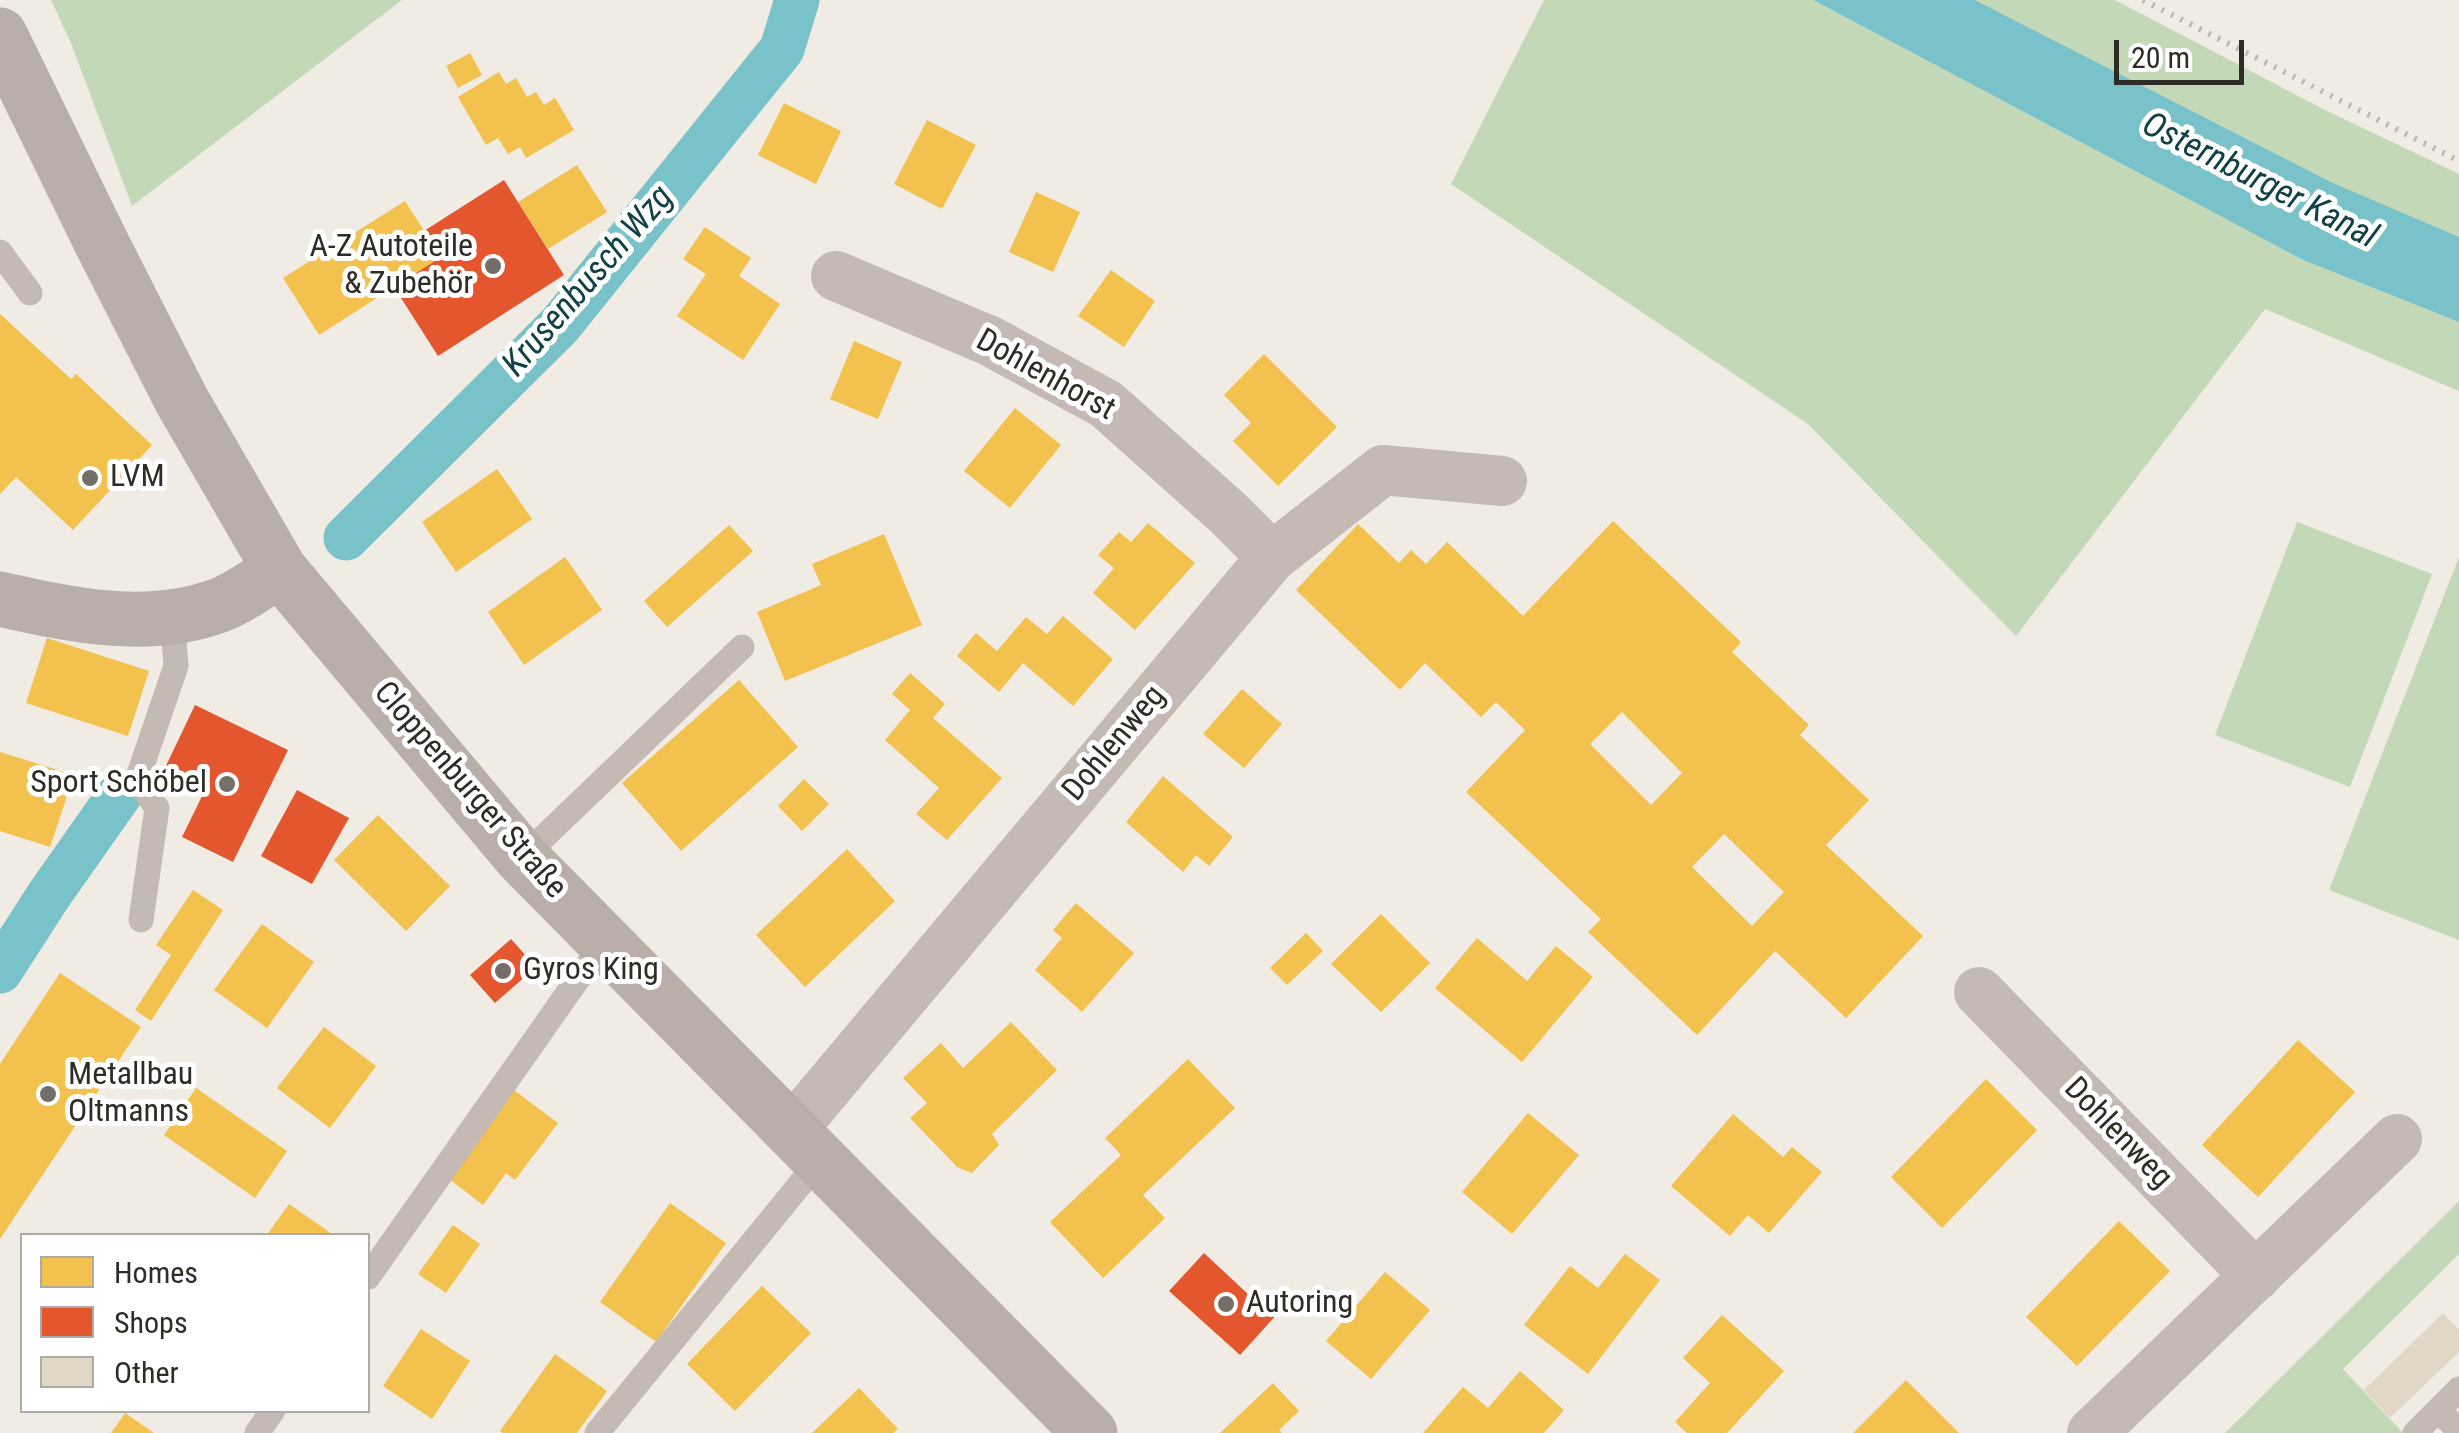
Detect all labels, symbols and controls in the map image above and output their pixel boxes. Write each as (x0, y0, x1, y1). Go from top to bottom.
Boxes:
scale bar (2119, 20, 2249, 82)
text: 20 m (2131, 40, 2190, 75)
water label: Osternburger Kanal (2135, 105, 2383, 259)
water label: Krusenbusch Wzg (495, 178, 683, 386)
place label: A-Z Autoteile & Zubehör (309, 229, 473, 304)
marker: A-Z Autoteile & Zubehör (482, 255, 504, 277)
street label: Dohlenhorst (969, 322, 1121, 430)
place label: LVM (110, 459, 165, 497)
marker: LVM (79, 467, 101, 489)
street label: Cloppenburger Straße (364, 675, 574, 907)
street label: Dohlenweg (1056, 678, 1174, 810)
place label: Sport Schöbel (30, 765, 207, 803)
marker: Sport Schöbel (216, 773, 238, 795)
place label: Gyros King (523, 952, 659, 990)
marker: Gyros King (492, 960, 514, 982)
place label: Metallbau Oltmanns (68, 1057, 193, 1132)
street label: Dohlenweg (2055, 1071, 2179, 1197)
marker: Metallbau Oltmanns (37, 1083, 59, 1105)
legend (20, 1233, 370, 1413)
text: Homes (114, 1255, 198, 1290)
place label: Autoring (1246, 1285, 1353, 1323)
marker: Autoring (1215, 1293, 1237, 1315)
text: Shops (114, 1305, 188, 1340)
text: Other (114, 1355, 179, 1390)

